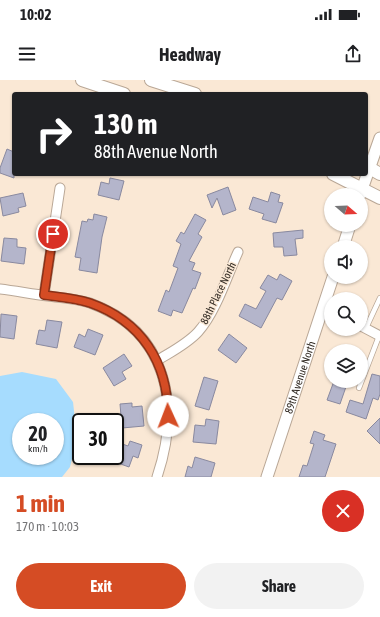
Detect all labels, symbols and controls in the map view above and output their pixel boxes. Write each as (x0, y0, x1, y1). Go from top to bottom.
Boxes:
text: 10:02 (20, 6, 51, 23)
icon: menu (16, 43, 38, 65)
icon: share (342, 43, 364, 65)
text: Headway (159, 44, 221, 65)
icon: right (28, 108, 80, 160)
text: 130 m (94, 108, 157, 140)
text: 88th Avenue North (94, 141, 218, 162)
north arrow (324, 188, 368, 232)
map controls (324, 188, 368, 388)
pin (36, 217, 70, 251)
icon: arrive (42, 223, 64, 245)
button: sound (324, 240, 368, 284)
street label: 88th Place North (198, 260, 238, 326)
button: search (324, 292, 368, 336)
street label: 89th Avenue North (282, 339, 317, 415)
button: layers (324, 344, 368, 388)
position arrow (147, 395, 189, 437)
speed limit sign: 30 (72, 413, 124, 465)
text: 20 (29, 422, 47, 445)
text: km/h (28, 443, 48, 454)
text: 1 min (16, 490, 65, 517)
button: close (322, 490, 364, 532)
text: 170 m · 10:03 (16, 519, 79, 534)
button: Exit (16, 563, 186, 609)
button: Share (194, 563, 364, 609)

